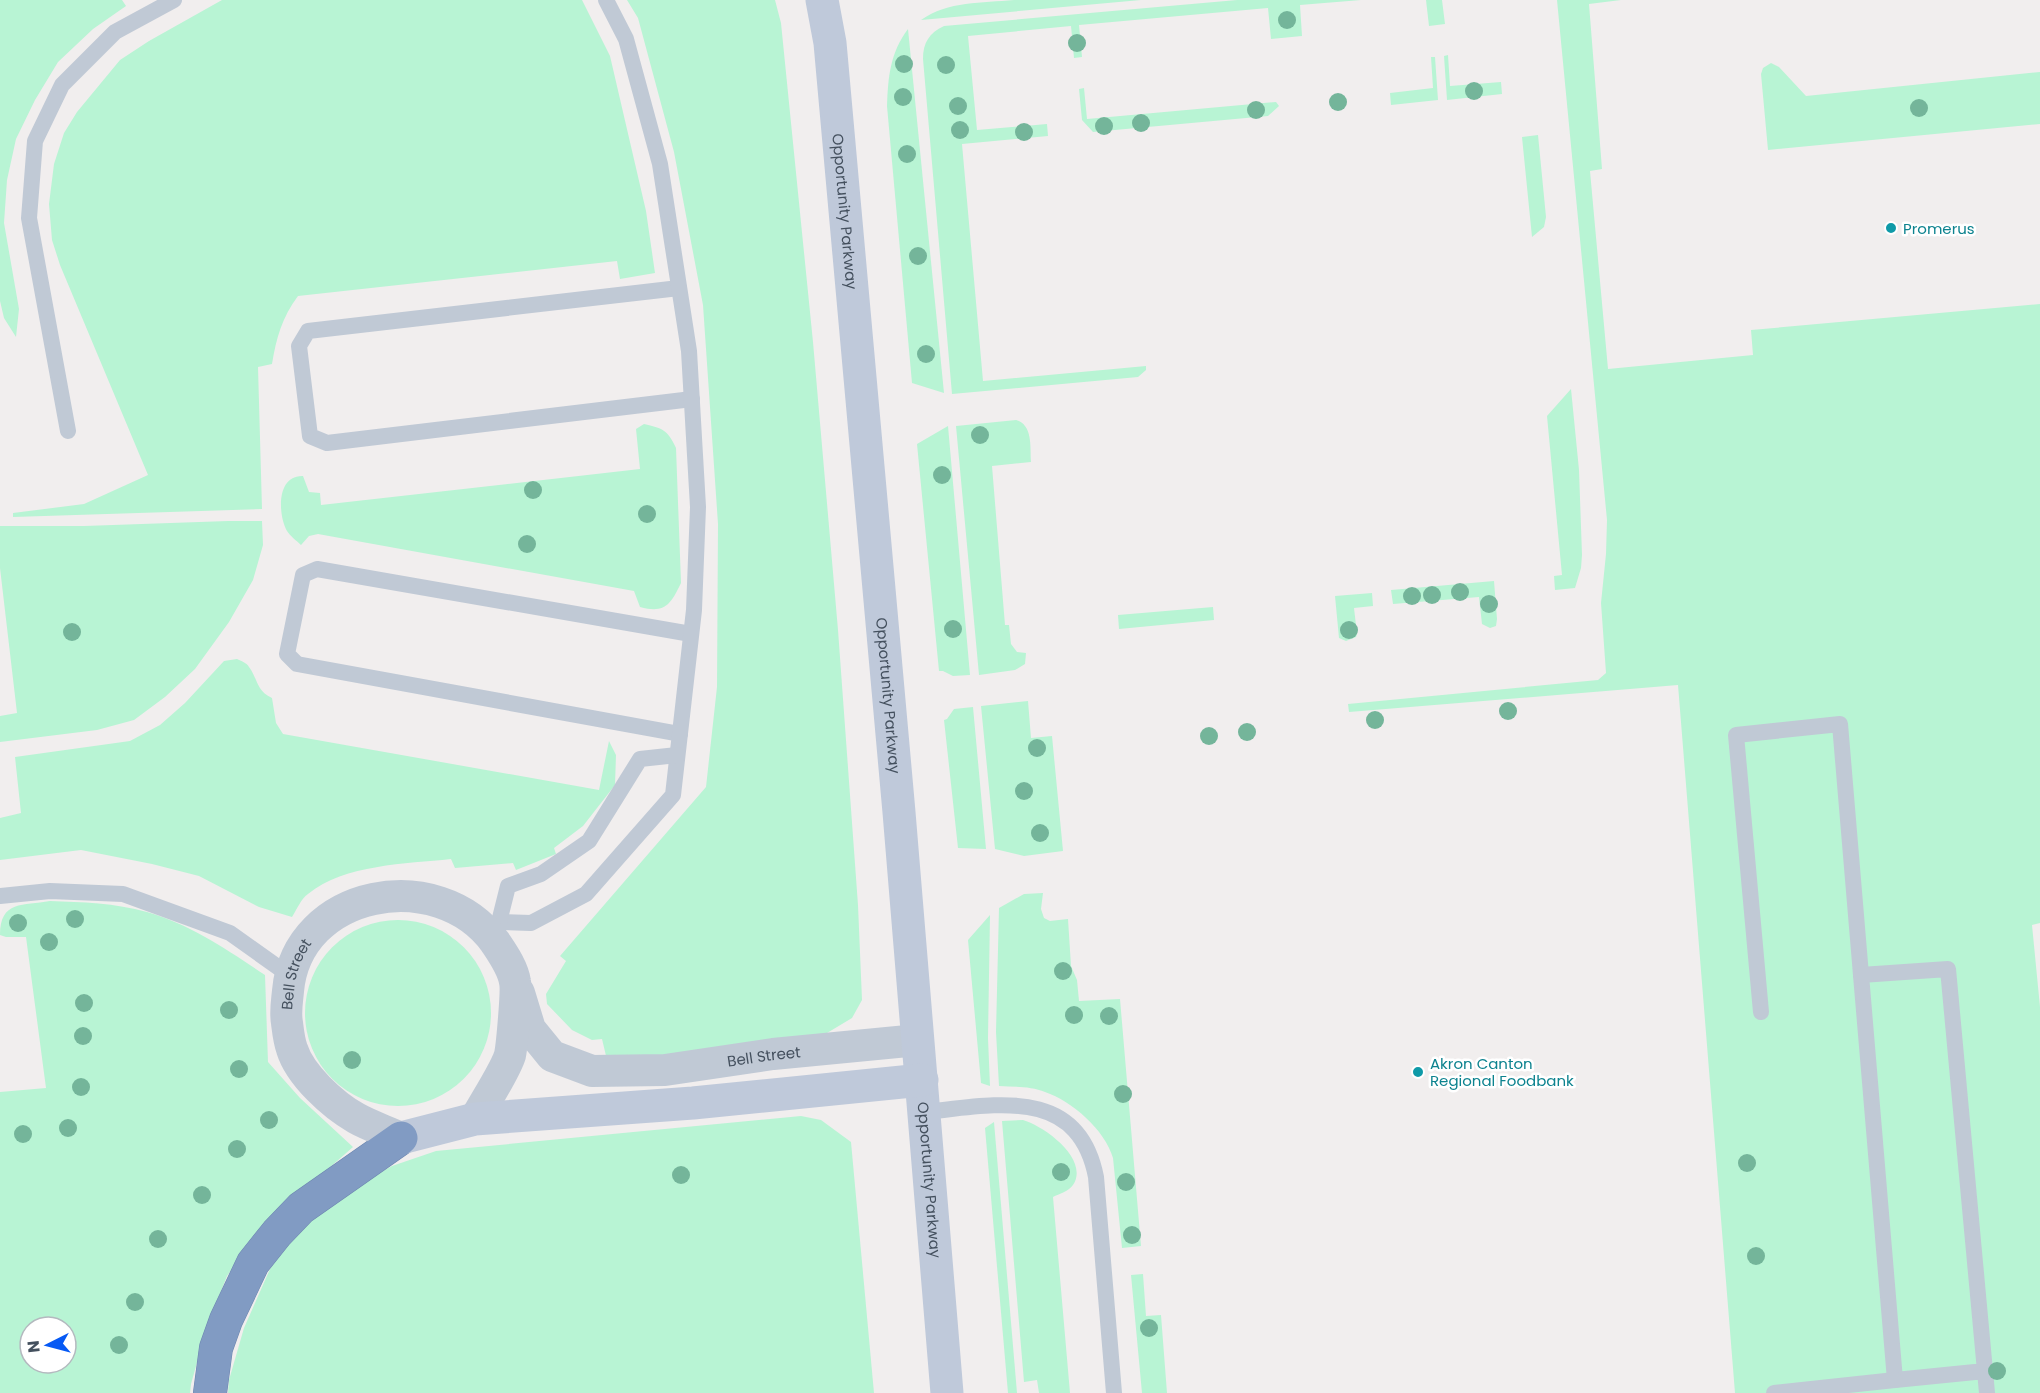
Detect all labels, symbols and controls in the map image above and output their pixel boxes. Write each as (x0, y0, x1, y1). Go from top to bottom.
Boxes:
street label: Opportunity Parkway (828, 132, 863, 291)
place label: Promerus (1903, 218, 1975, 239)
marker: Promerus (1884, 221, 1898, 235)
street label: Opportunity Parkway (871, 617, 906, 775)
street label: Bell Street (276, 934, 316, 1011)
street label: Bell Street (726, 1041, 801, 1071)
place label: Akron Canton Regional Foodbank (1430, 1053, 1574, 1091)
marker: Akron Canton Regional Foodbank (1411, 1065, 1425, 1079)
street label: Opportunity Parkway (913, 1101, 947, 1259)
north arrow (18, 1315, 78, 1375)
text: N (22, 1339, 46, 1354)

